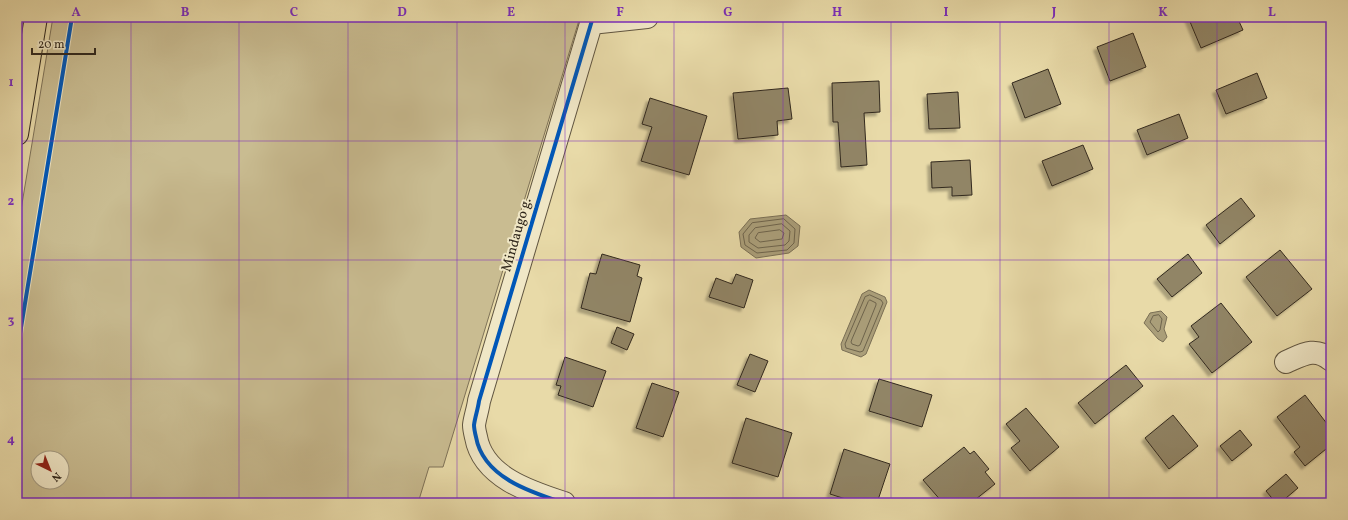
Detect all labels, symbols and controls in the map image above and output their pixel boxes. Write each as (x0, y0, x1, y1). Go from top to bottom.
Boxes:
text: A (71, 4, 81, 22)
text: B (181, 4, 190, 22)
text: C (290, 4, 298, 22)
text: D (397, 4, 407, 22)
text: E (507, 4, 515, 22)
text: F (616, 4, 624, 22)
text: G (723, 4, 733, 22)
text: H (832, 4, 842, 22)
text: I (944, 4, 949, 22)
text: J (1051, 4, 1057, 22)
text: K (1158, 4, 1168, 22)
text: L (1268, 4, 1276, 22)
scale bar (32, 30, 95, 56)
text: 20 m (38, 37, 65, 53)
text: 1 (8, 74, 14, 92)
text: 2 (8, 193, 15, 211)
street label: Mindaugo g. (497, 196, 537, 274)
text: 3 (8, 312, 15, 330)
text: 4 (7, 431, 15, 449)
north arrow (30, 450, 70, 490)
text: N (48, 468, 64, 484)

